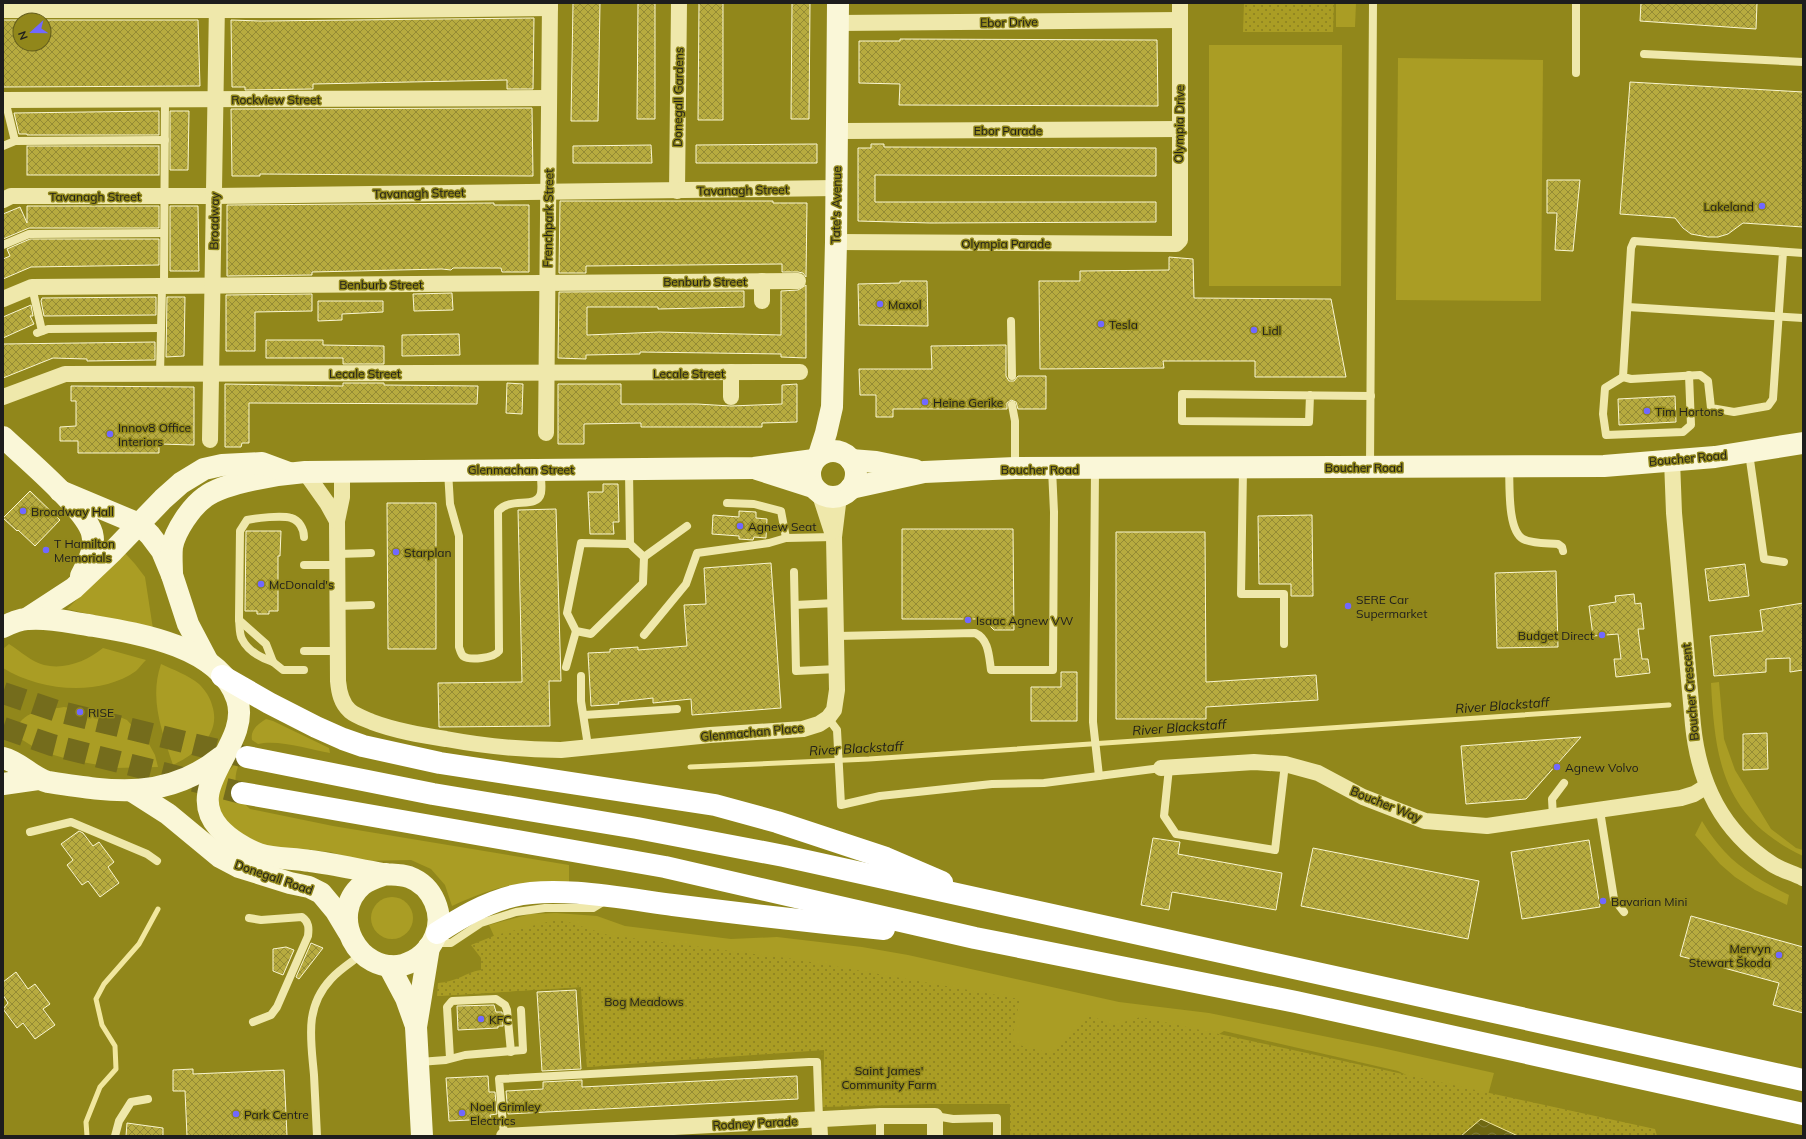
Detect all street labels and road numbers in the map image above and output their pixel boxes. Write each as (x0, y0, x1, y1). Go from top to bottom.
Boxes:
street label: Ebor Drive (980, 14, 1038, 30)
street label: Donegall Gardens (670, 47, 686, 147)
street label: Olympia Drive (1171, 85, 1187, 163)
street label: Rockview Street (231, 92, 321, 107)
street label: Ebor Parade (974, 123, 1042, 138)
street label: Tate's Avenue (828, 166, 844, 244)
street label: Frenchpark Street (540, 169, 556, 267)
street label: Tavanagh Street (697, 182, 789, 198)
street label: Tavanagh Street (373, 185, 465, 201)
street label: Tavanagh Street (49, 189, 141, 204)
street label: Broadway (206, 191, 222, 250)
street label: Olympia Parade (961, 236, 1051, 251)
street label: Benburb Street (663, 274, 747, 289)
street label: Benburb Street (339, 277, 423, 292)
street label: Lecale Street (329, 366, 401, 381)
street label: Lecale Street (653, 366, 725, 381)
street label: Boucher Road (1648, 447, 1728, 469)
street label: Boucher Road (1325, 460, 1403, 475)
street label: Glenmachan Street (468, 462, 574, 477)
street label: Boucher Road (1001, 462, 1079, 477)
street label: Boucher Crescent (1678, 643, 1702, 741)
street label: Glenmachan Place (700, 720, 804, 744)
street label: Boucher Way (1348, 783, 1424, 825)
street label: Donegall Road (233, 857, 315, 897)
street label: Rodney Parade (712, 1113, 798, 1133)

